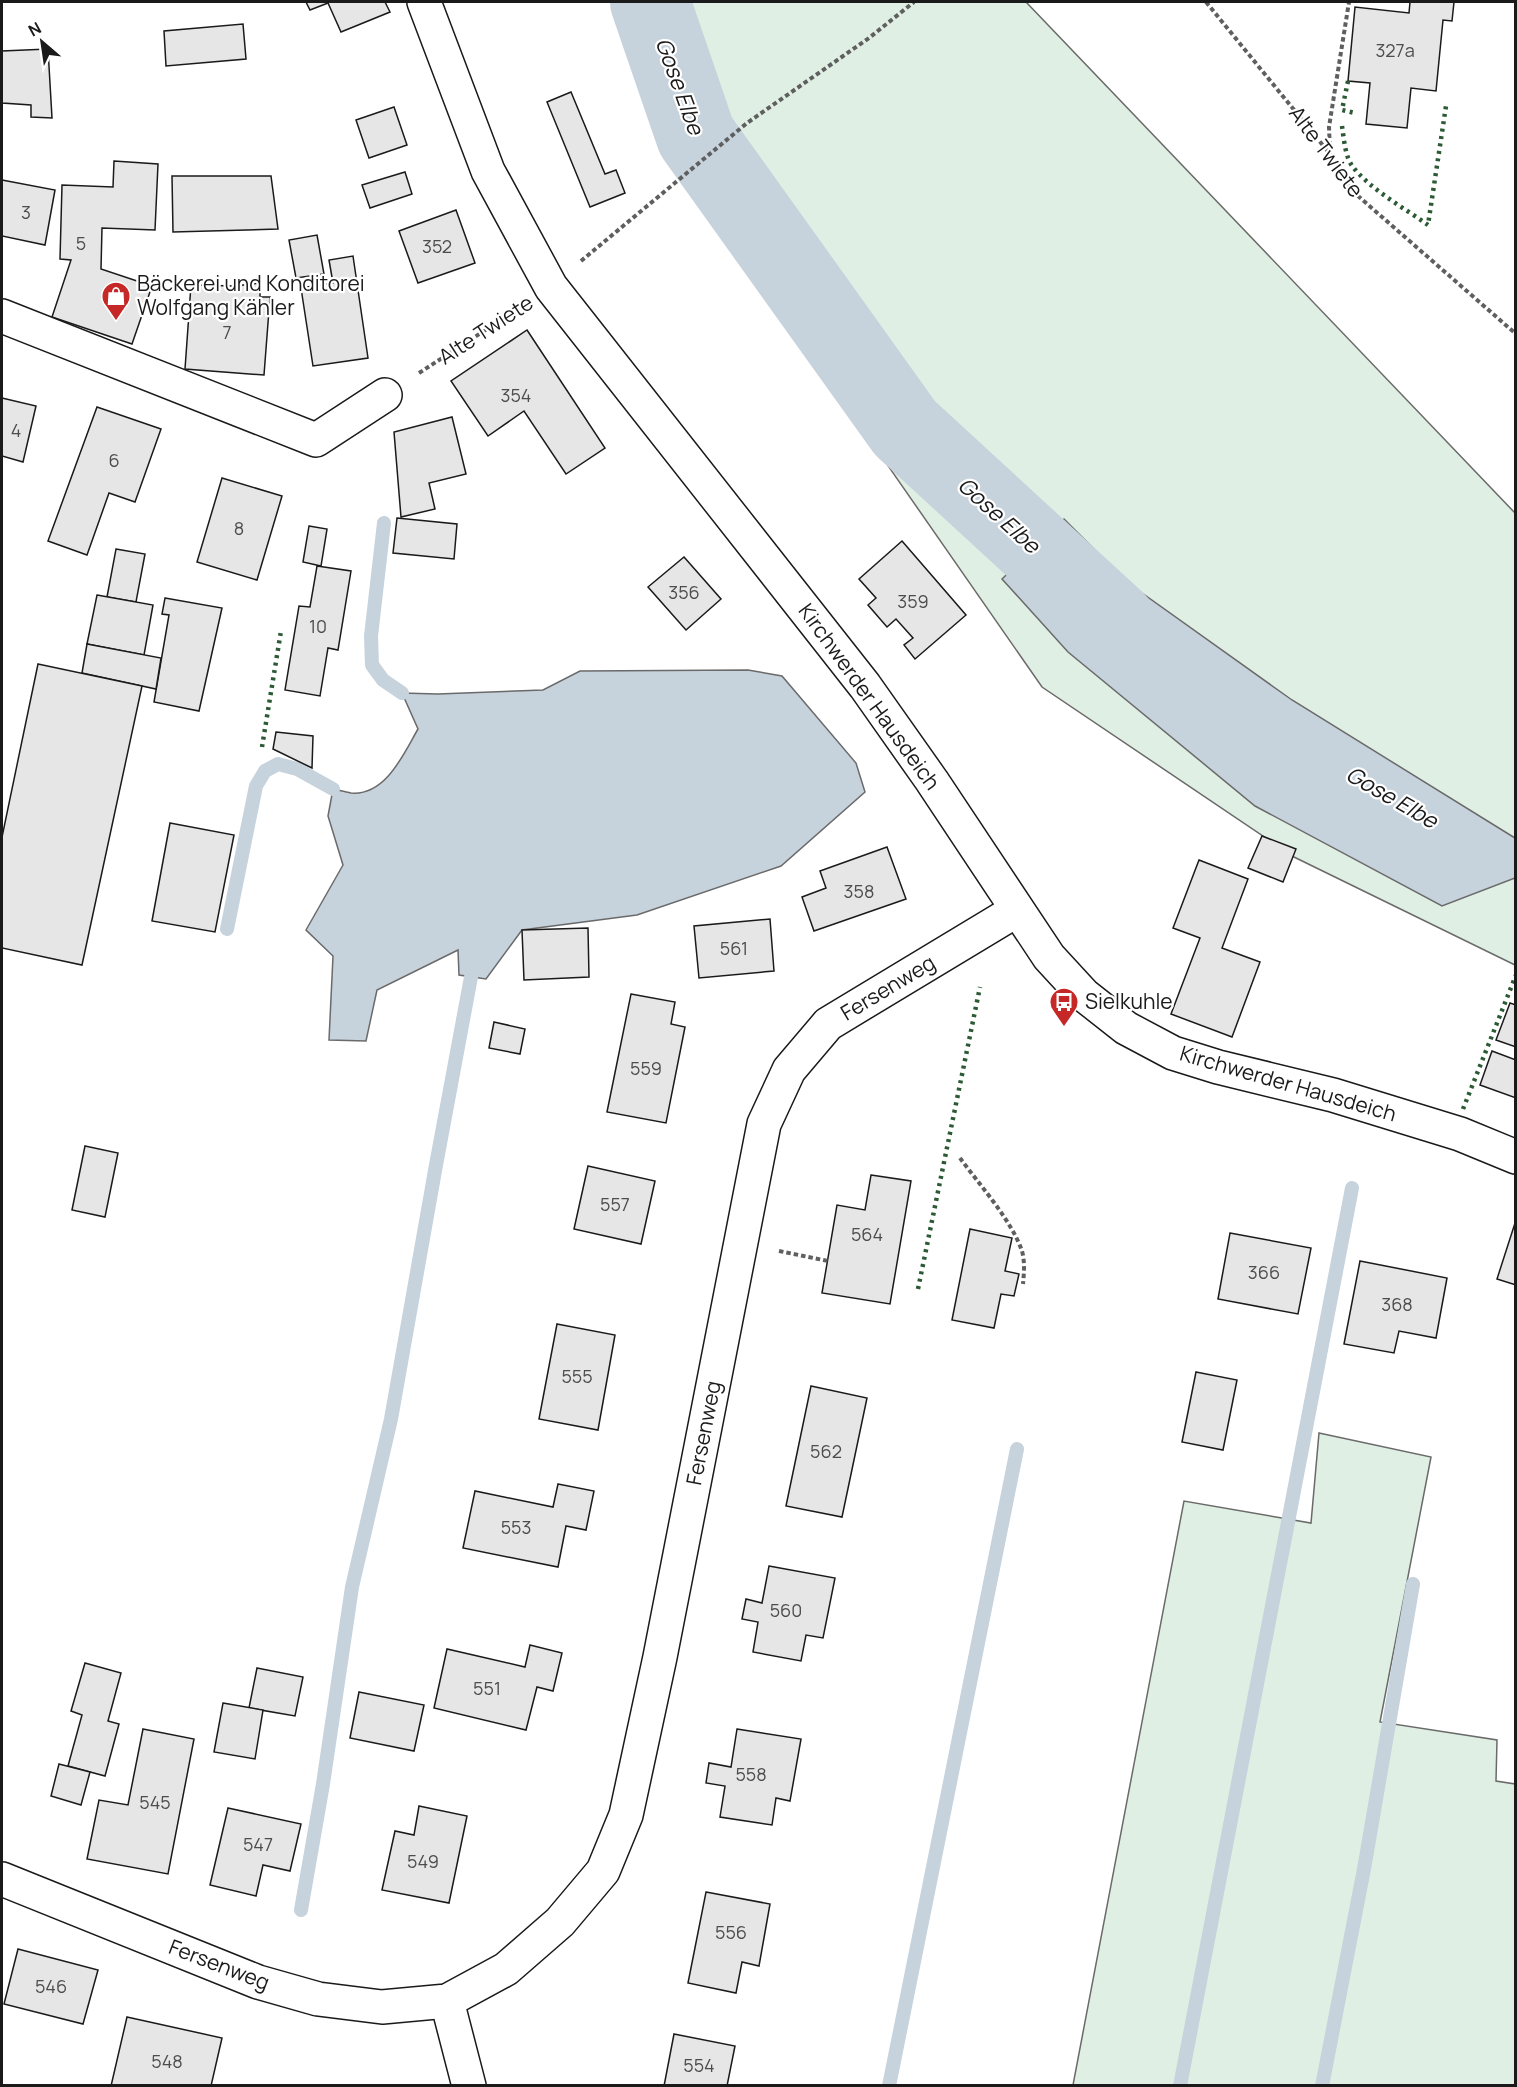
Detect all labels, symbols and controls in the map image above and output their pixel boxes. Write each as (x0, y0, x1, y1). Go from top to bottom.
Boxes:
north arrow (12, 12, 72, 72)
text: N (24, 16, 45, 41)
water label: Gose Elbe (649, 34, 712, 140)
house number: 327a (1375, 38, 1415, 62)
street label: Alte Twiete (1283, 100, 1370, 203)
house number: 3 (21, 200, 31, 224)
house number: 5 (76, 231, 86, 255)
house number: 352 (422, 234, 452, 258)
place label: Bäckerei und Konditorei Wolfgang Kähler (137, 269, 365, 321)
shop icon: Bäckerei und Konditorei Wolfgang Kähler (100, 280, 132, 322)
street label: Alte Twiete (433, 288, 538, 370)
house number: 7 (222, 320, 232, 344)
house number: 354 (501, 383, 531, 407)
house number: 4 (11, 418, 21, 442)
house number: 6 (108, 448, 120, 472)
water label: Gose Elbe (952, 470, 1047, 561)
house number: 8 (234, 516, 244, 540)
house number: 356 (668, 580, 700, 604)
house number: 359 (897, 589, 929, 613)
street label: Kirchwerder Hausdeich (793, 598, 947, 795)
house number: 10 (309, 614, 327, 638)
water label: Gose Elbe (1341, 759, 1444, 836)
house number: 358 (844, 879, 874, 903)
house number: 561 (720, 936, 748, 960)
street label: Fersenweg (835, 948, 940, 1026)
bus stop icon: Sielkuhle (1048, 986, 1080, 1028)
place label: Sielkuhle (1085, 987, 1173, 1015)
street label: Kirchwerder Hausdeich (1177, 1039, 1400, 1127)
house number: 559 (630, 1056, 662, 1080)
house number: 557 (600, 1192, 630, 1216)
house number: 564 (851, 1222, 883, 1246)
house number: 366 (1248, 1260, 1280, 1284)
house number: 368 (1381, 1292, 1413, 1316)
house number: 555 (561, 1364, 593, 1388)
street label: Fersenweg (679, 1378, 727, 1487)
house number: 562 (810, 1439, 842, 1463)
house number: 553 (501, 1515, 531, 1539)
house number: 560 (770, 1598, 802, 1622)
house number: 551 (473, 1676, 501, 1700)
house number: 558 (735, 1762, 767, 1786)
house number: 545 (139, 1790, 171, 1814)
house number: 547 (243, 1832, 273, 1856)
house number: 549 (407, 1849, 439, 1873)
house number: 556 (715, 1920, 747, 1944)
street label: Fersenweg (165, 1932, 274, 1996)
house number: 546 (35, 1974, 67, 1998)
house number: 548 (151, 2049, 183, 2073)
house number: 554 (683, 2053, 715, 2077)

